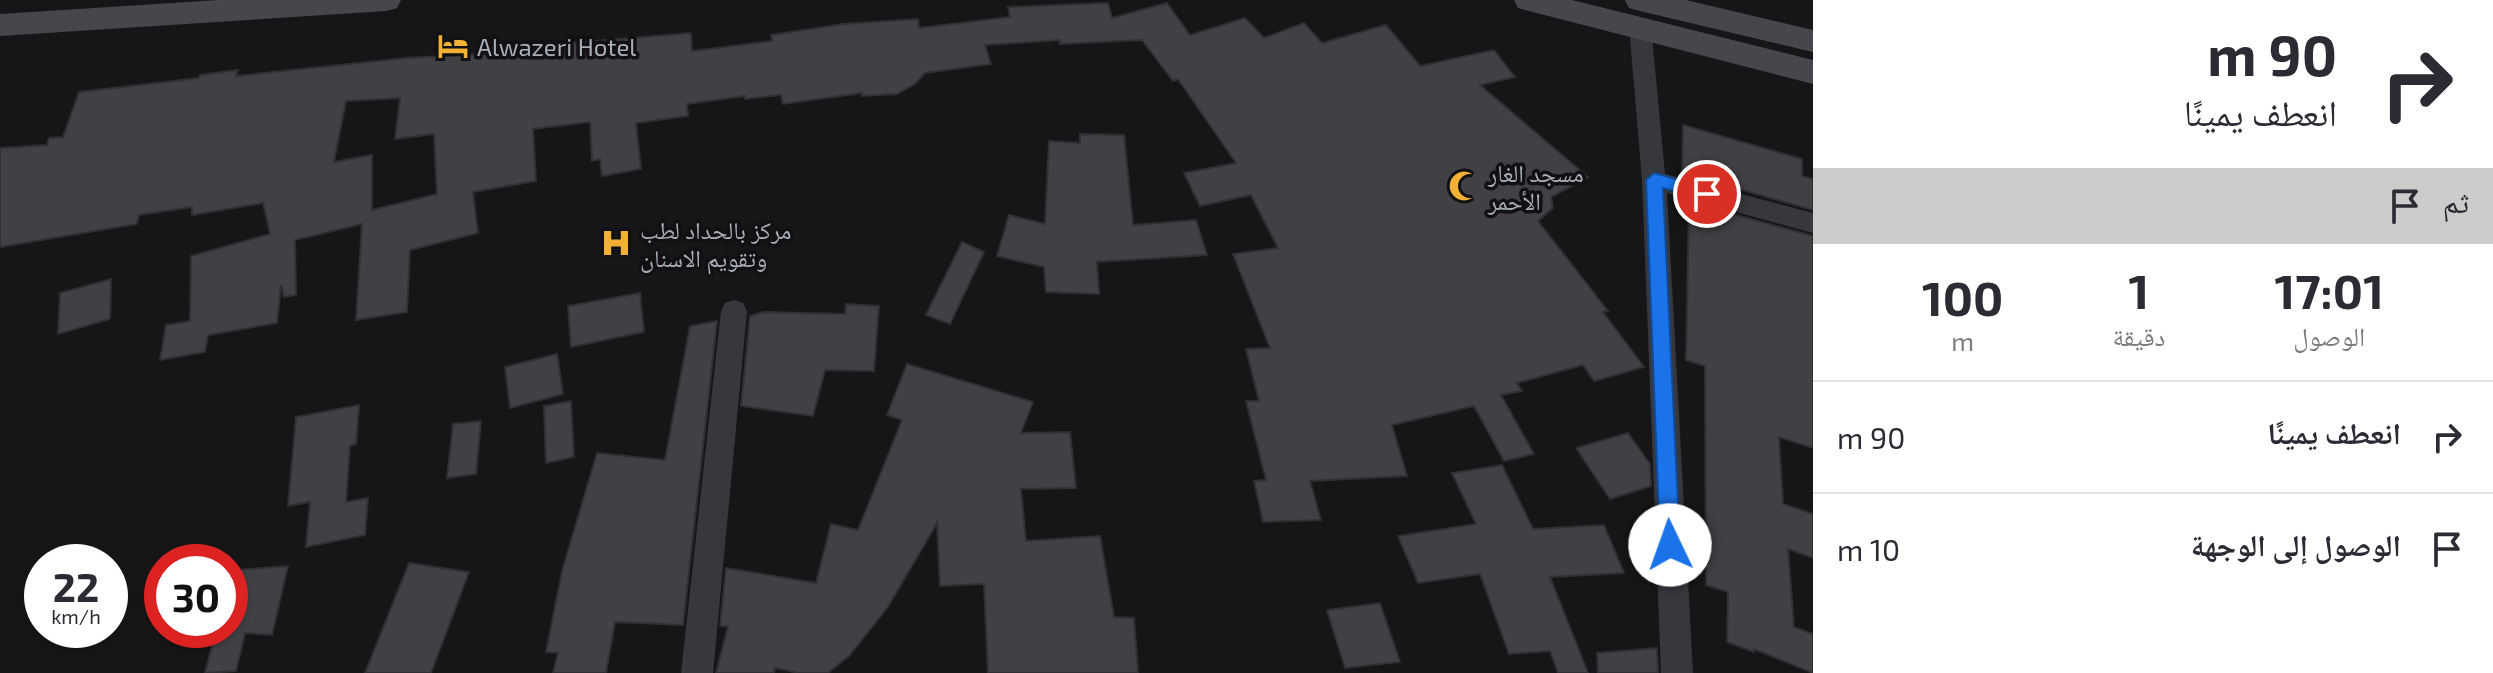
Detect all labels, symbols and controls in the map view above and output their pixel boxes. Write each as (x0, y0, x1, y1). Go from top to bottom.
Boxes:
text: 90 m (2207, 20, 2337, 87)
hotel icon: Alwazeri Hotel (436, 29, 470, 63)
place label: Alwazeri Hotel (477, 32, 636, 61)
icon: right (2365, 32, 2469, 136)
text: انعطف يمينًا (2184, 90, 2337, 133)
place label: مسجد الغار الأحمر (1487, 158, 1584, 215)
pin (1673, 160, 1741, 228)
mosque icon: مسجد الغار الأحمر (1447, 169, 1481, 203)
icon: arrive (1685, 172, 1729, 216)
text: ثم (2443, 183, 2469, 219)
icon: arrive (2383, 184, 2427, 228)
place label: مركز بالحداد لطب وتقويم الاسنان (640, 215, 792, 275)
hospital icon: مركز بالحداد لطب وتقويم الاسنان (599, 226, 633, 260)
text: 1 (2129, 261, 2149, 319)
text: 17:01 (2274, 261, 2384, 319)
text: 100 (1922, 268, 2003, 326)
text: دقيقة (2113, 320, 2165, 351)
text: الوصول (2293, 320, 2365, 351)
text: m (1951, 325, 1974, 356)
text: انعطف يمينًا (2267, 414, 2401, 450)
icon: right (2425, 415, 2469, 459)
text: 90 m (1837, 419, 1905, 455)
position arrow (1628, 503, 1712, 587)
text: الوصول إلى الوجهة (2191, 526, 2401, 562)
icon: arrive (2425, 527, 2469, 571)
text: 10 m (1837, 531, 1900, 567)
speed limit sign: 30 (144, 544, 248, 648)
text: 22 (53, 562, 99, 610)
text: km/h (51, 604, 101, 628)

